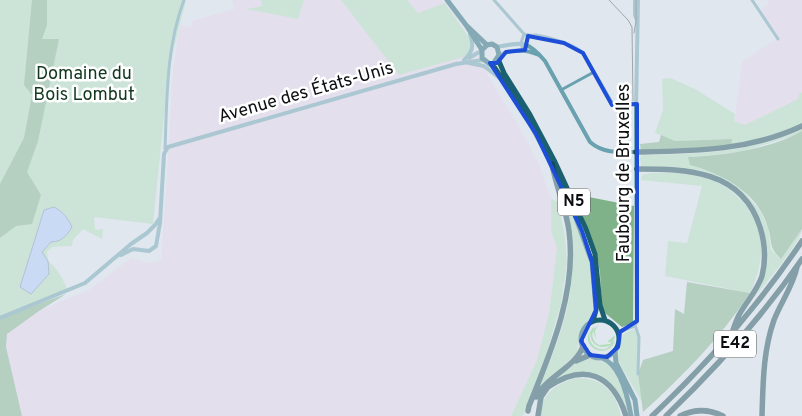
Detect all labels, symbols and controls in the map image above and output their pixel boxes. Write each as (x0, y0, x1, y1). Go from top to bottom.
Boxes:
street label: Avenue des États-Unis (215, 55, 396, 129)
park label: Domaine du Bois Lombut (33, 63, 135, 107)
street label: Faubourg de Bruxelles (613, 84, 636, 262)
road number: N5 (558, 188, 590, 216)
road number: E42 (714, 330, 756, 358)

